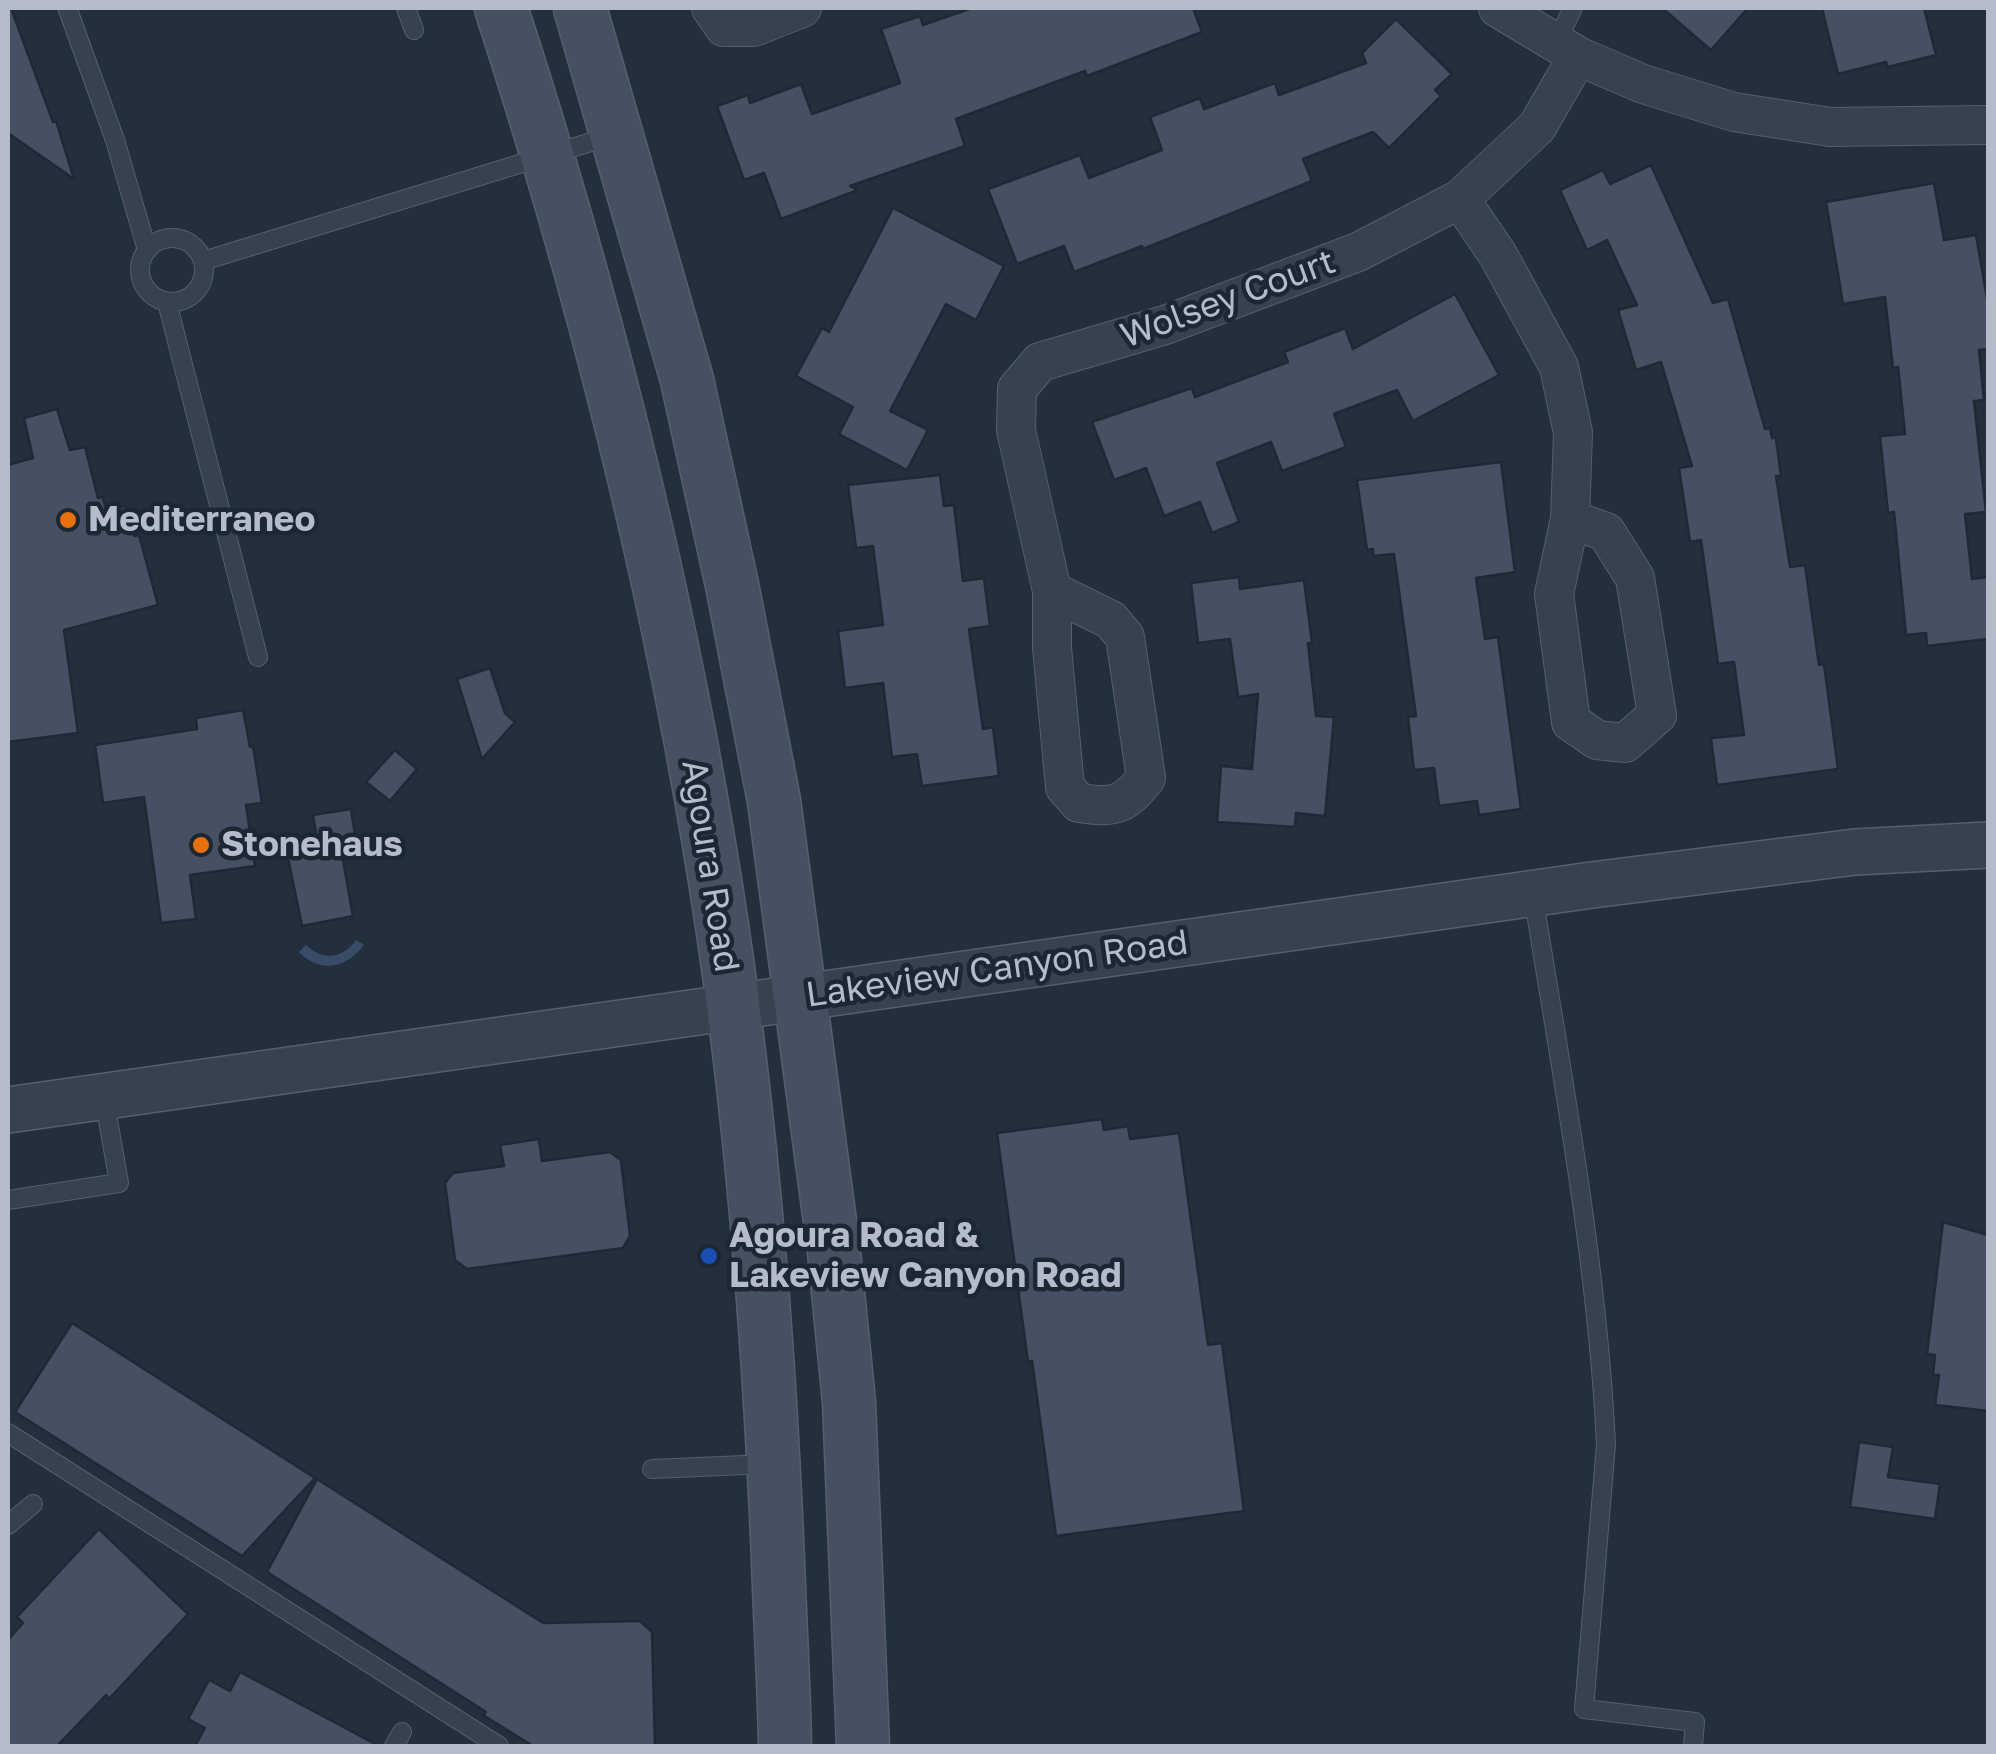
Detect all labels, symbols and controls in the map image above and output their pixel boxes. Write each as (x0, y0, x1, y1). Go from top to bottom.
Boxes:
street label: Wolsey Court (1115, 241, 1341, 357)
place label: Mediterraneo (88, 499, 315, 541)
marker: Mediterraneo (57, 509, 79, 531)
street label: Agoura Road (672, 757, 748, 975)
place label: Stonehaus (221, 824, 403, 866)
marker: Stonehaus (190, 834, 212, 856)
street label: Lakeview Canyon Road (803, 921, 1191, 1017)
place label: Agoura Road & Lakeview Canyon Road (729, 1215, 1122, 1297)
marker: Agoura Road & Lakeview Canyon Road (698, 1245, 720, 1267)

